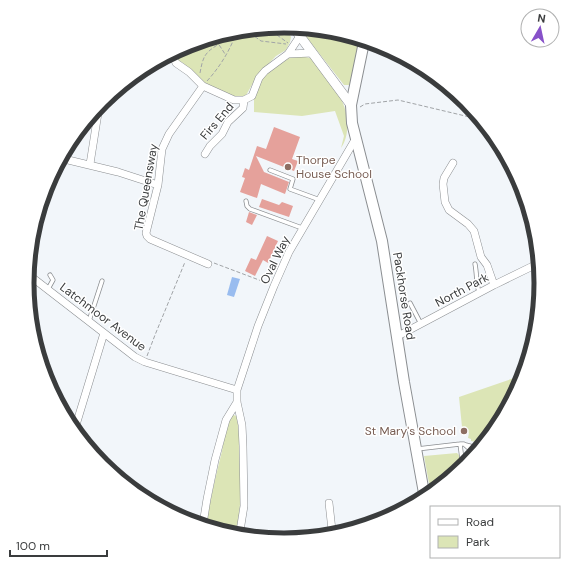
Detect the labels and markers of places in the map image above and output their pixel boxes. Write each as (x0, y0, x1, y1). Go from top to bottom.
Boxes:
place label: Thorpe House School (296, 152, 372, 182)
marker: Thorpe House School (283, 162, 293, 172)
place label: St Mary's School (365, 423, 456, 439)
marker: St Mary's School (459, 426, 469, 436)

